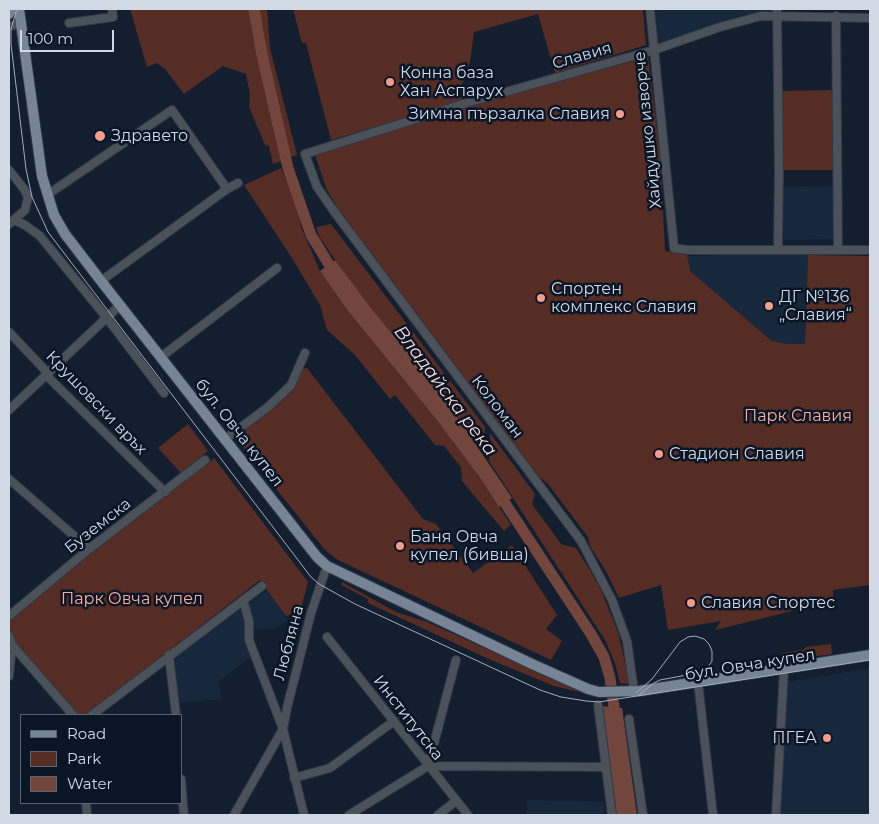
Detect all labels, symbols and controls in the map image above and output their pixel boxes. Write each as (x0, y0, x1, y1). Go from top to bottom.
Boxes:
scale bar (22, 20, 116, 52)
text: 100 m (28, 29, 73, 48)
street label: Славия (550, 38, 614, 74)
street label: Хайдушко изворче (630, 50, 666, 210)
place label: Конна база Хан Аспарух (400, 63, 503, 101)
marker: Конна база Хан Аспарух (384, 76, 396, 88)
place label: Зимна пързалка Славия (409, 104, 610, 124)
marker: Зимна пързалка Славия (614, 108, 626, 120)
place label: Здравето (111, 126, 188, 146)
marker: Здравето (93, 129, 107, 143)
place label: Спортен комплекс Славия (551, 279, 697, 317)
place label: ДГ №136 „Славия“ (779, 287, 852, 325)
marker: Спортен комплекс Славия (535, 292, 547, 304)
marker: ДГ №136 „Славия“ (763, 300, 775, 312)
water label: Владайска река (389, 322, 501, 460)
street label: Крушовски връх (41, 347, 151, 459)
street label: Коломан (467, 372, 527, 442)
street label: бул. Овча купел (191, 375, 287, 491)
park label: Парк Славия (744, 406, 852, 426)
place label: Стадион Славия (669, 444, 805, 464)
marker: Стадион Славия (653, 448, 665, 460)
street label: Буземска (61, 494, 135, 558)
place label: Баня Овча купел (бивша) (410, 527, 529, 565)
marker: Баня Овча купел (бивша) (394, 540, 406, 552)
park label: Парк Овча купел (61, 589, 203, 609)
place label: Славия Спортес (701, 593, 835, 613)
marker: Славия Спортес (685, 597, 697, 609)
street label: Любляна (270, 603, 308, 683)
street label: бул. Овча купел (684, 645, 816, 685)
street label: Институтска (369, 672, 447, 764)
legend (20, 714, 182, 804)
text: Road (67, 724, 106, 743)
place label: ПГЕА (772, 728, 817, 748)
marker: ПГЕА (821, 732, 833, 744)
text: Park (67, 749, 101, 768)
text: Water (67, 774, 113, 793)

